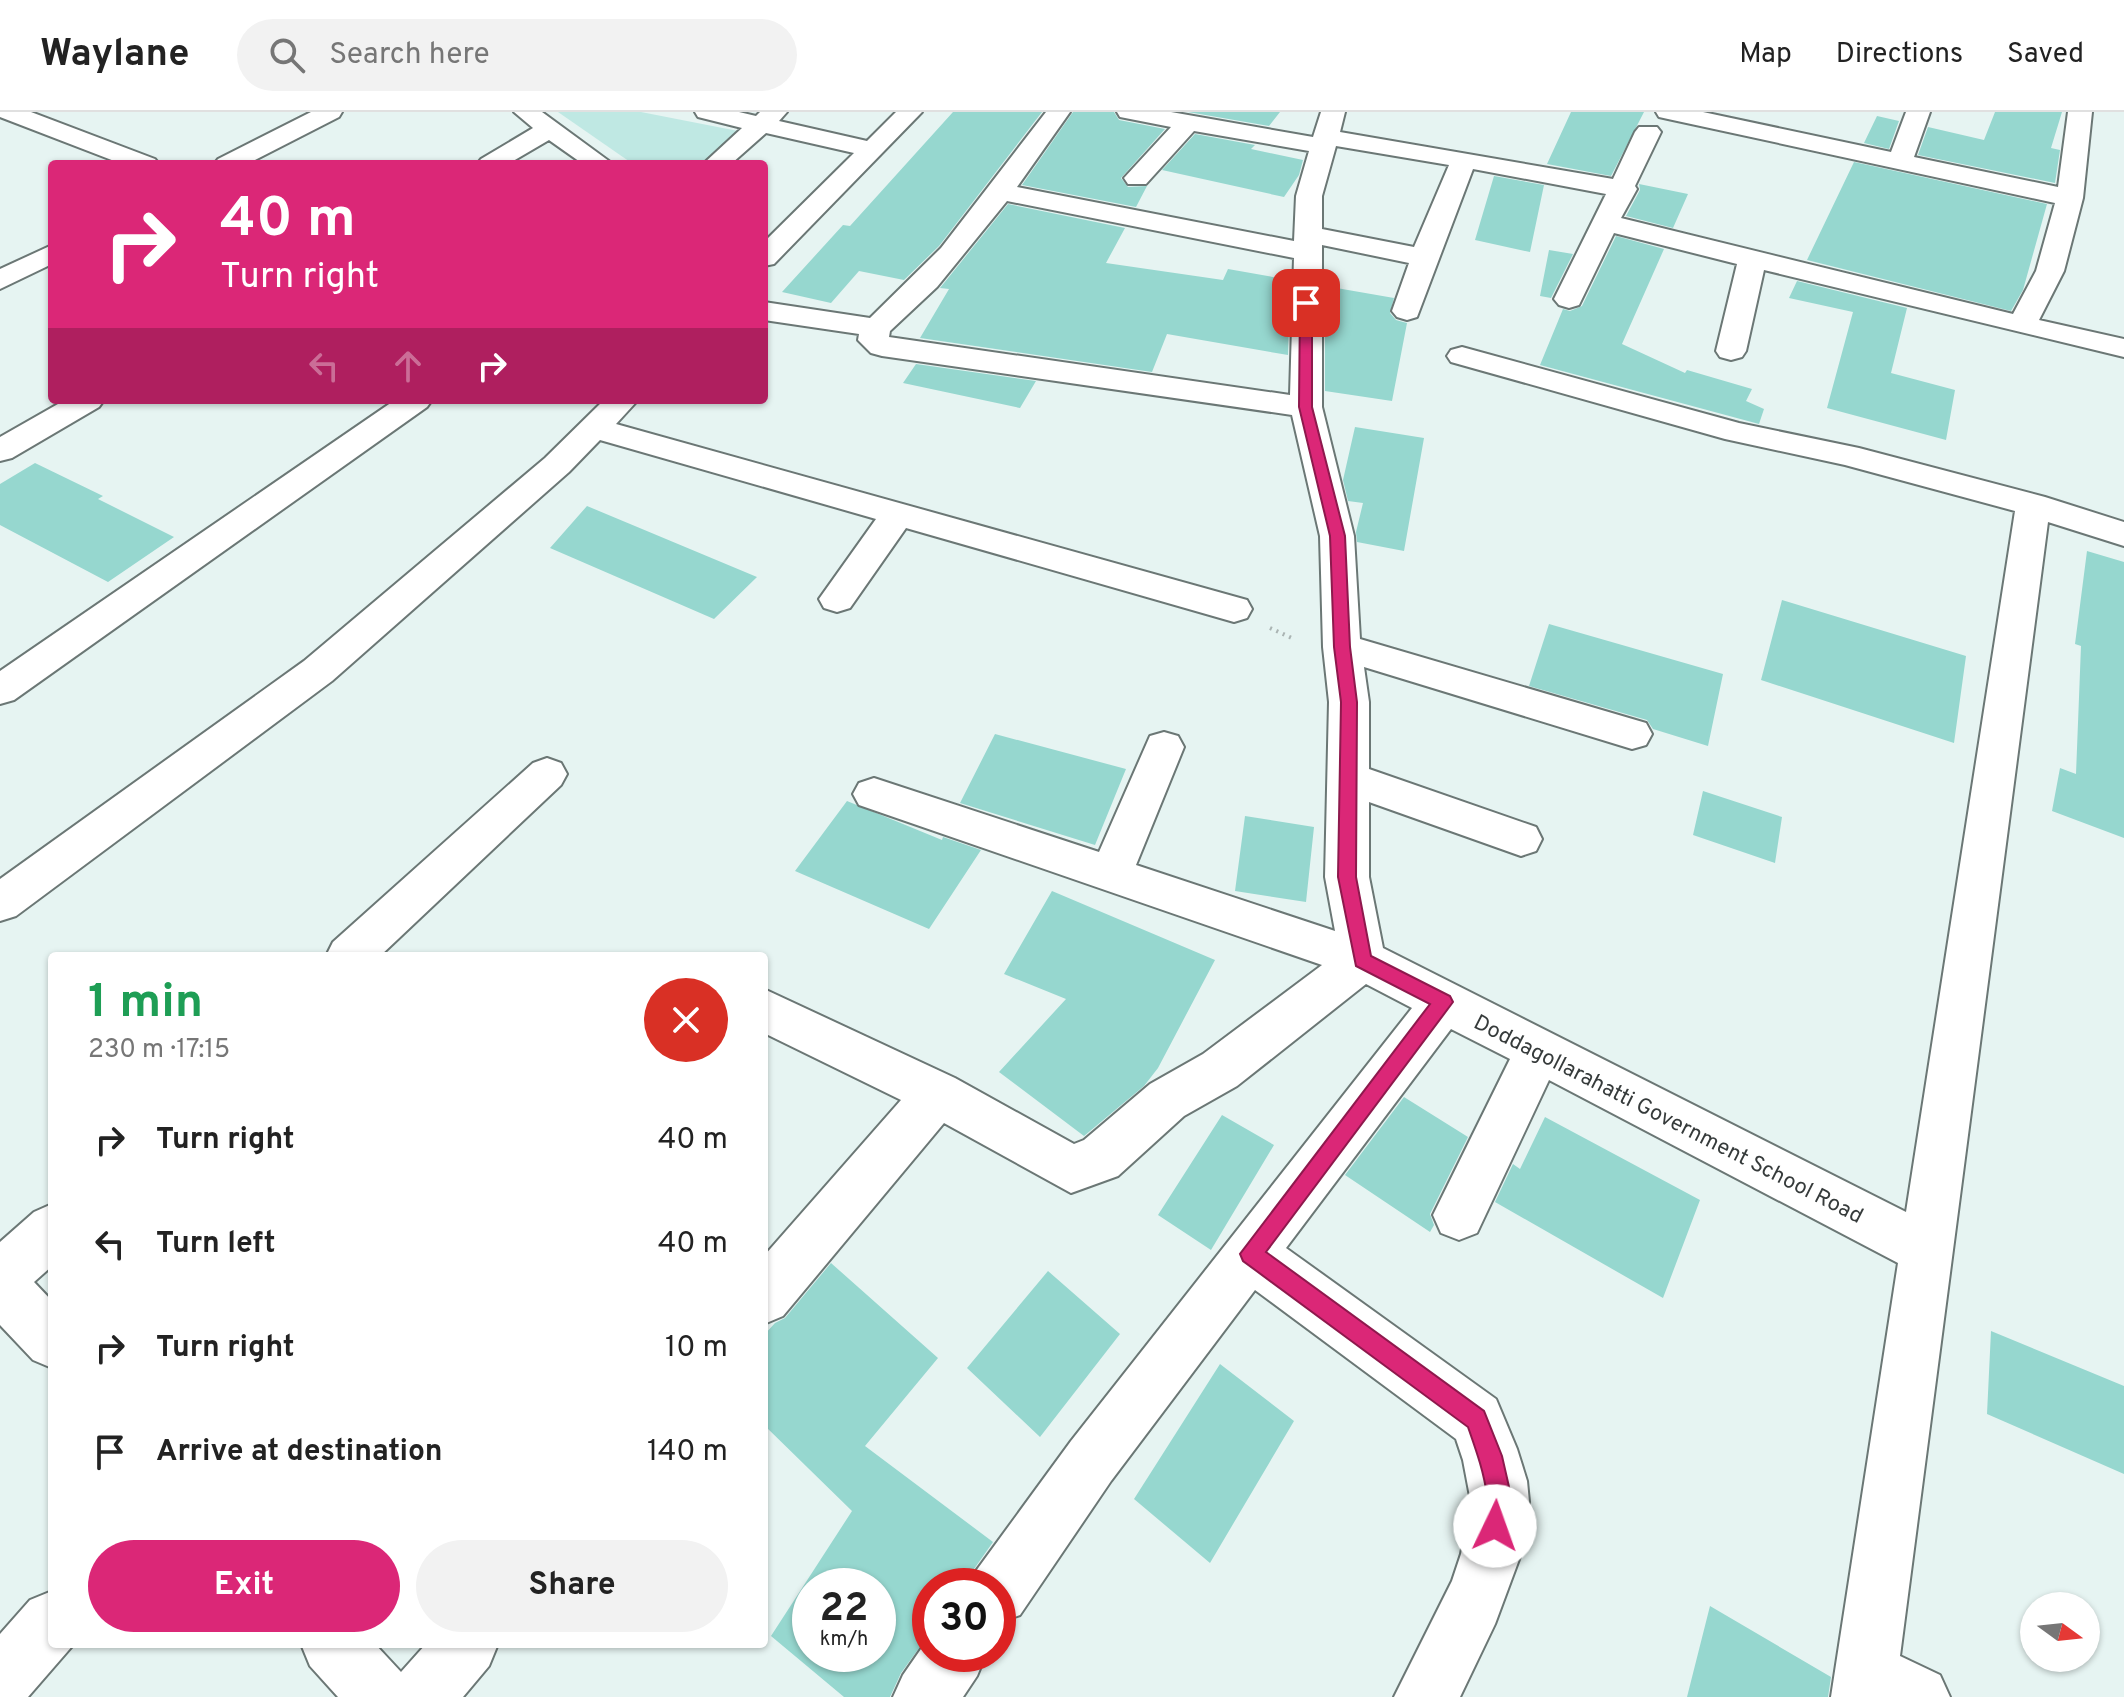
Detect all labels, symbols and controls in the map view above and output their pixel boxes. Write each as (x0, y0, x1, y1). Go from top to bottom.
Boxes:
search box (237, 19, 797, 91)
text: Waylane (40, 31, 189, 80)
icon: search (265, 33, 309, 77)
text: Search here (329, 37, 490, 74)
text: Map (1739, 37, 1792, 73)
text: Directions (1836, 37, 1963, 73)
text: Saved (2007, 37, 2084, 73)
text: 40 m (220, 186, 356, 256)
icon: right (88, 192, 192, 296)
text: Turn right (220, 255, 379, 301)
pin (1272, 269, 1340, 337)
icon: arrive (1284, 281, 1328, 325)
icon: left (302, 344, 346, 388)
icon: ahead (386, 344, 430, 388)
icon: right (470, 344, 514, 388)
text: 1 min (88, 974, 203, 1034)
button: close (644, 978, 728, 1062)
street label: Doddagollarahatti Government School Road (1469, 1010, 1867, 1231)
text: 230 m · 17:15 (88, 1034, 230, 1067)
icon: right (88, 1118, 132, 1162)
text: Turn right (156, 1122, 294, 1159)
text: 40 m (658, 1122, 728, 1159)
icon: left (88, 1222, 132, 1266)
text: Turn left (156, 1226, 276, 1263)
text: 40 m (658, 1226, 728, 1263)
icon: right (88, 1326, 132, 1370)
text: Turn right (156, 1330, 294, 1367)
text: 10 m (665, 1330, 728, 1367)
icon: arrive (88, 1430, 132, 1474)
text: Arrive at destination (156, 1434, 442, 1471)
text: 140 m (647, 1434, 728, 1471)
position arrow (1453, 1484, 1537, 1568)
button: Exit (88, 1540, 400, 1632)
button: Share (416, 1540, 728, 1632)
speed limit sign: 30 (912, 1568, 1016, 1672)
text: 22 (820, 1585, 868, 1635)
north arrow (2020, 1592, 2100, 1672)
map controls (2020, 1592, 2100, 1672)
text: km/h (820, 1627, 868, 1653)

